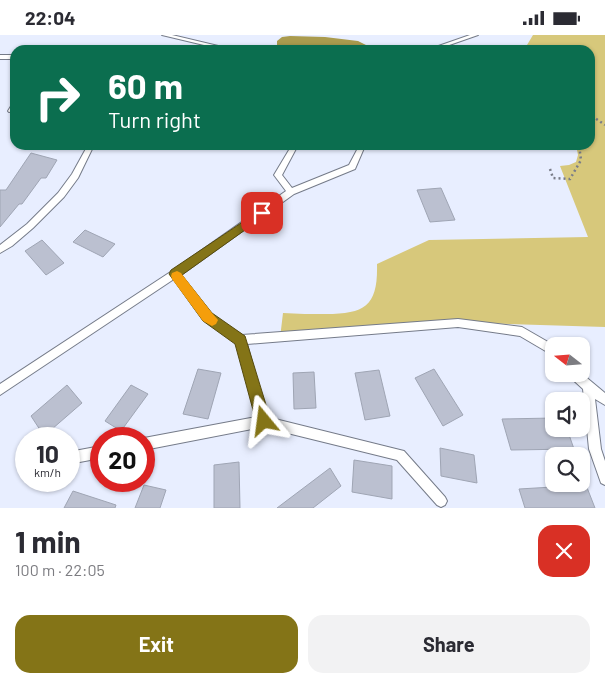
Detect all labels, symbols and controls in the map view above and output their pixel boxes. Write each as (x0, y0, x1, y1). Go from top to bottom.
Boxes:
text: 22:04 (25, 6, 76, 29)
text: 60 m (108, 64, 183, 106)
icon: right (25, 65, 90, 130)
text: Turn right (108, 106, 201, 132)
pin (241, 192, 283, 234)
icon: arrive (248, 199, 276, 227)
north arrow (545, 337, 590, 383)
map controls (545, 337, 590, 492)
button: sound (545, 392, 590, 437)
position arrow (237, 394, 289, 446)
speed limit sign: 20 (90, 427, 155, 492)
text: 10 (36, 438, 59, 468)
button: search (545, 447, 590, 492)
text: km/h (34, 465, 61, 479)
text: 1 min (15, 523, 81, 559)
button: close (538, 525, 590, 577)
text: 100 m · 22:05 (15, 560, 105, 579)
button: Exit (15, 615, 298, 673)
button: Share (308, 615, 590, 673)

